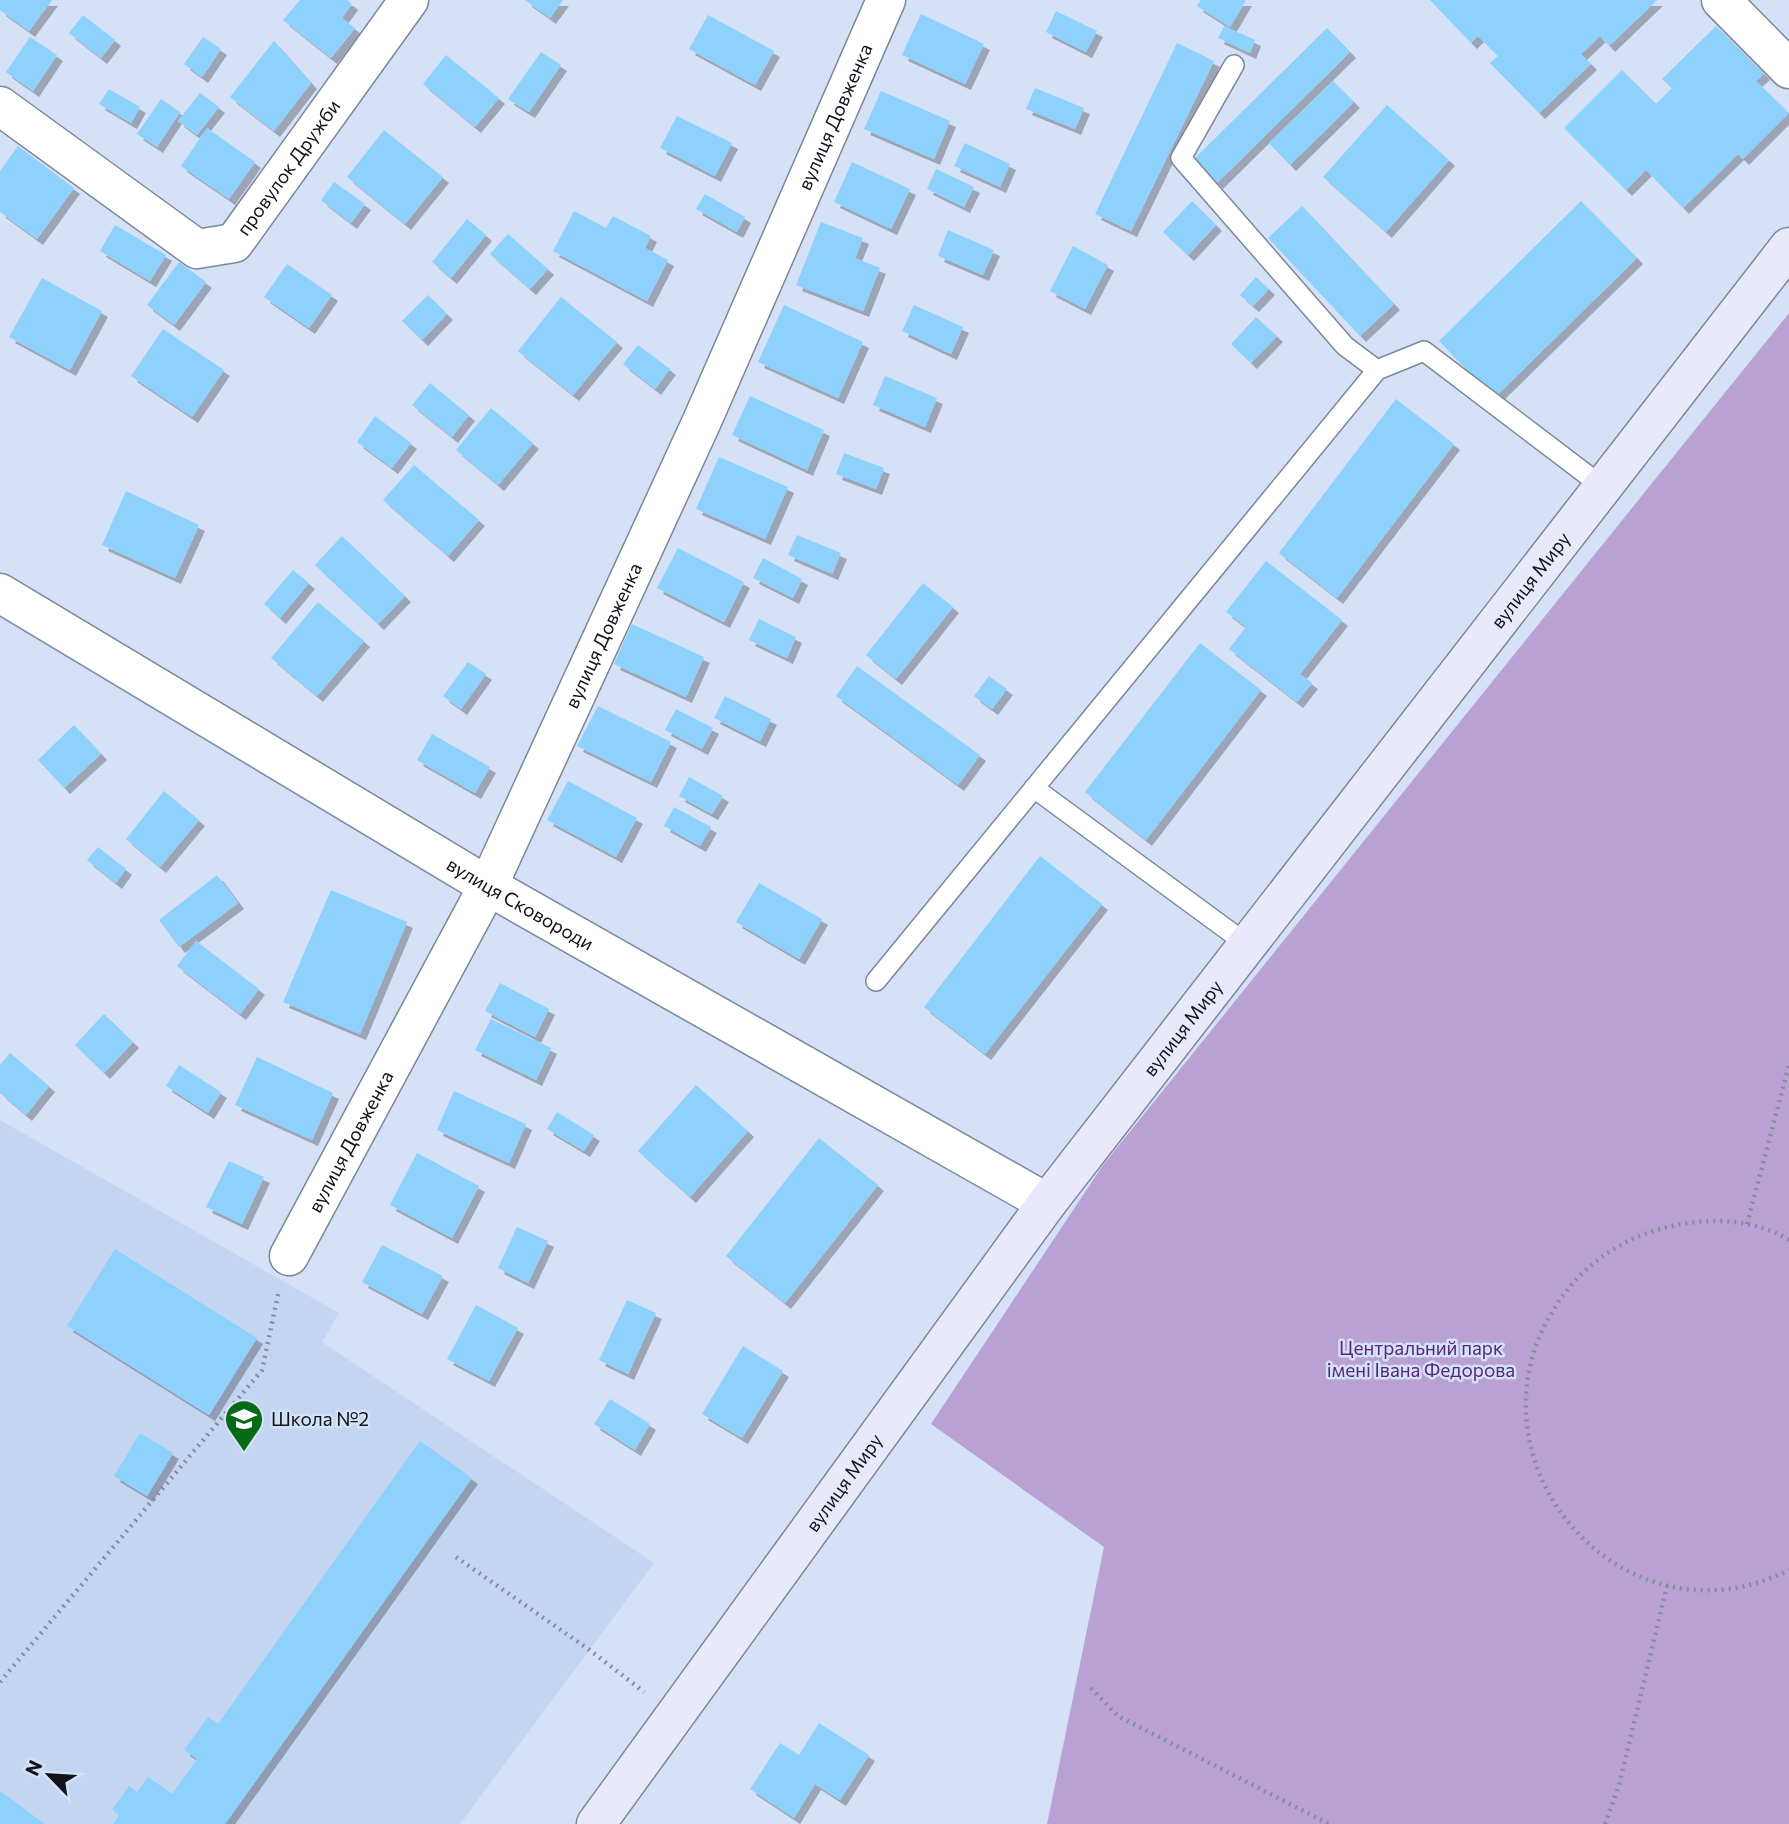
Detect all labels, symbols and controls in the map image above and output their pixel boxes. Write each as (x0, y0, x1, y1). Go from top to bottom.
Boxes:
street label: вулиця Довженка (792, 40, 877, 193)
street label: провулок Дружби (231, 95, 345, 240)
street label: вулиця Миру (1486, 527, 1575, 633)
street label: вулиця Довженка (559, 559, 646, 712)
street label: вулиця Сковороди (443, 852, 598, 955)
street label: вулиця Миру (1138, 975, 1227, 1080)
street label: вулиця Довженка (303, 1066, 398, 1216)
park label: Центральний парк імені Івана Федорова (1327, 1336, 1515, 1381)
school or university icon: Школа №2 (223, 1398, 265, 1453)
place label: Школа №2 (271, 1407, 369, 1430)
street label: вулиця Миру (800, 1429, 887, 1536)
north arrow (14, 1740, 84, 1810)
text: N (20, 1756, 47, 1779)

